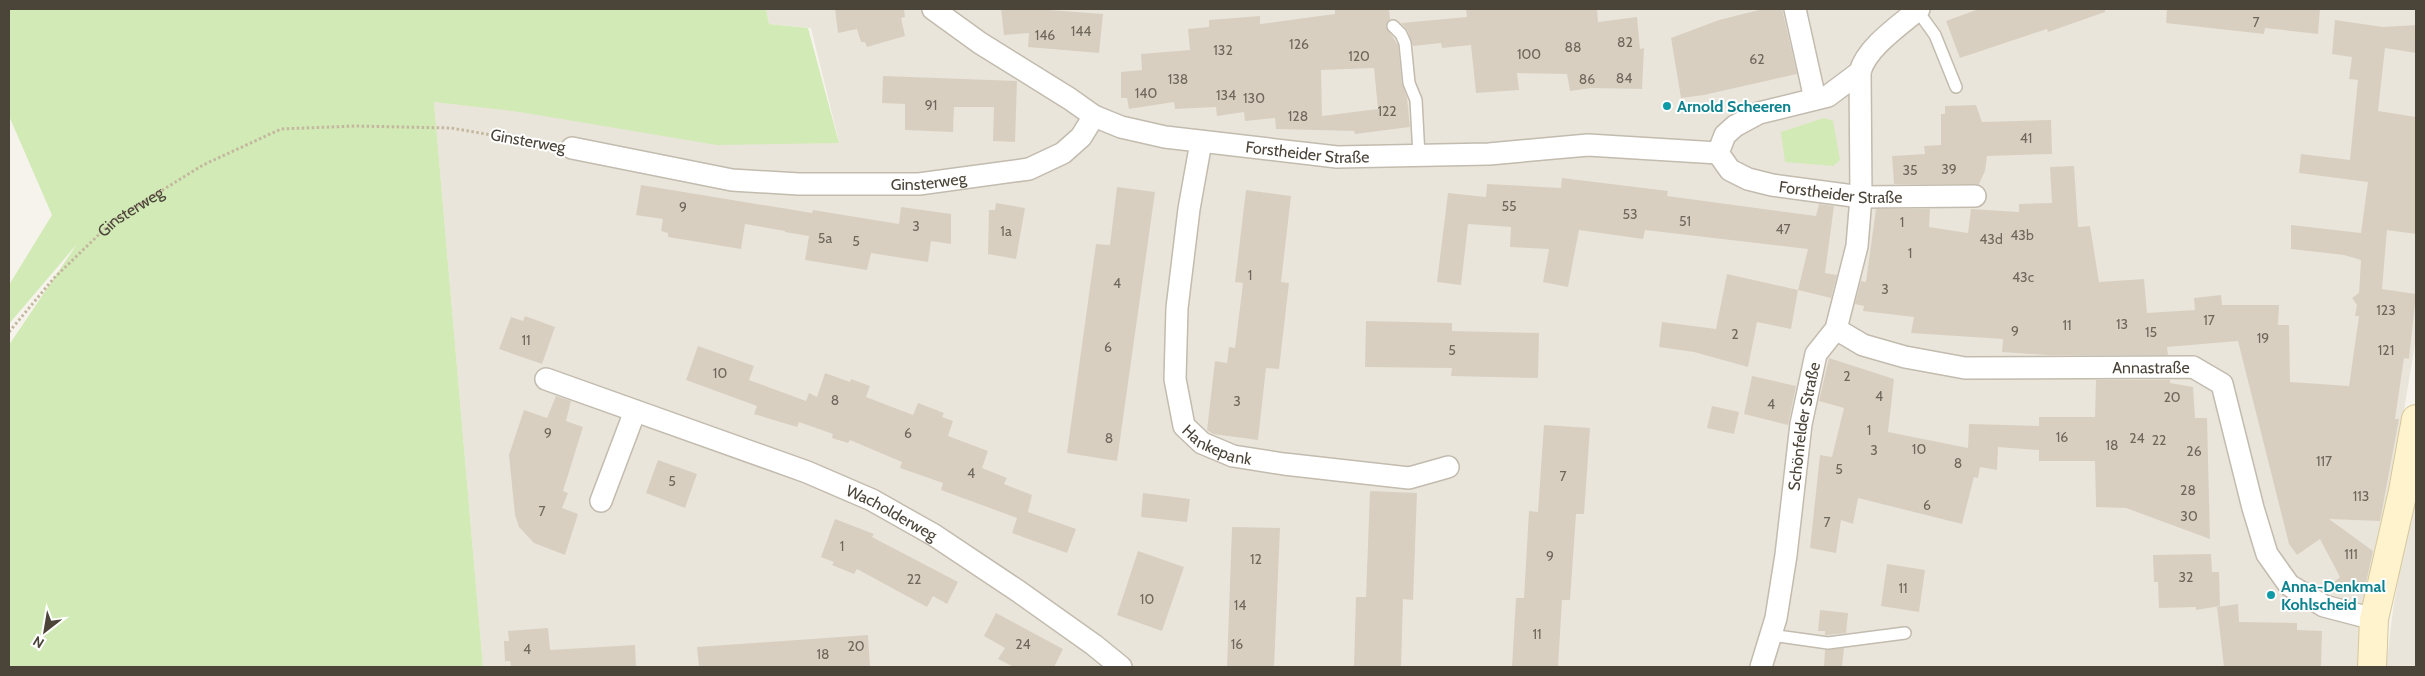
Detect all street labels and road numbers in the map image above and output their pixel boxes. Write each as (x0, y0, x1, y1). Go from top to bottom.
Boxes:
street label: Ginsterweg (489, 125, 568, 157)
street label: Forstheider Straße (1245, 137, 1369, 167)
street label: Ginsterweg (891, 168, 969, 194)
street label: Forstheider Straße (1778, 177, 1903, 207)
street label: Ginsterweg (93, 182, 168, 241)
street label: Annastraße (2112, 358, 2190, 377)
street label: Schönfelder Straße (1784, 360, 1824, 492)
street label: Hankepank (1179, 420, 1254, 468)
street label: Wacholderweg (843, 481, 941, 545)

